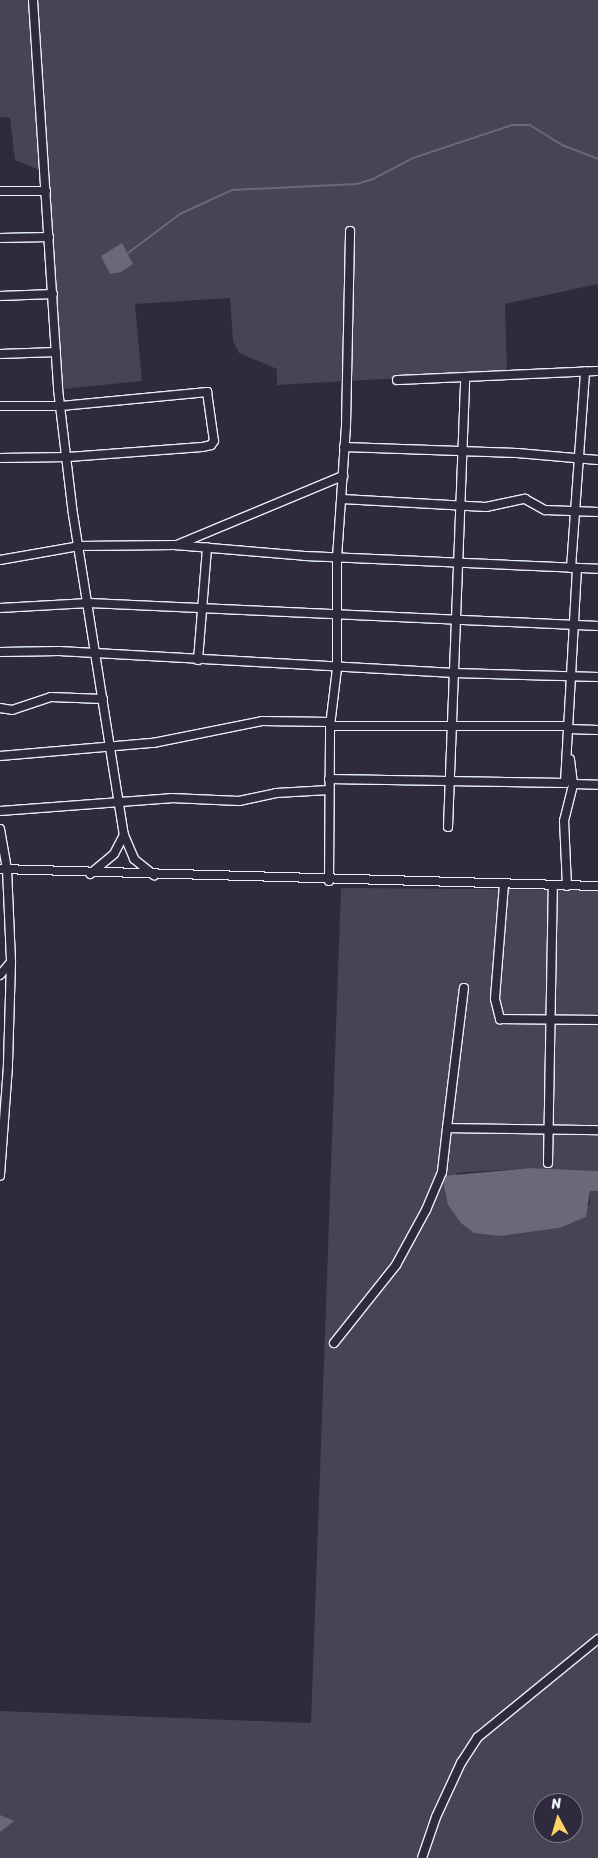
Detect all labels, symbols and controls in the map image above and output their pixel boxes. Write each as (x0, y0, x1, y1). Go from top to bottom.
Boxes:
text: N (550, 1791, 563, 1817)
north arrow (533, 1793, 583, 1843)

